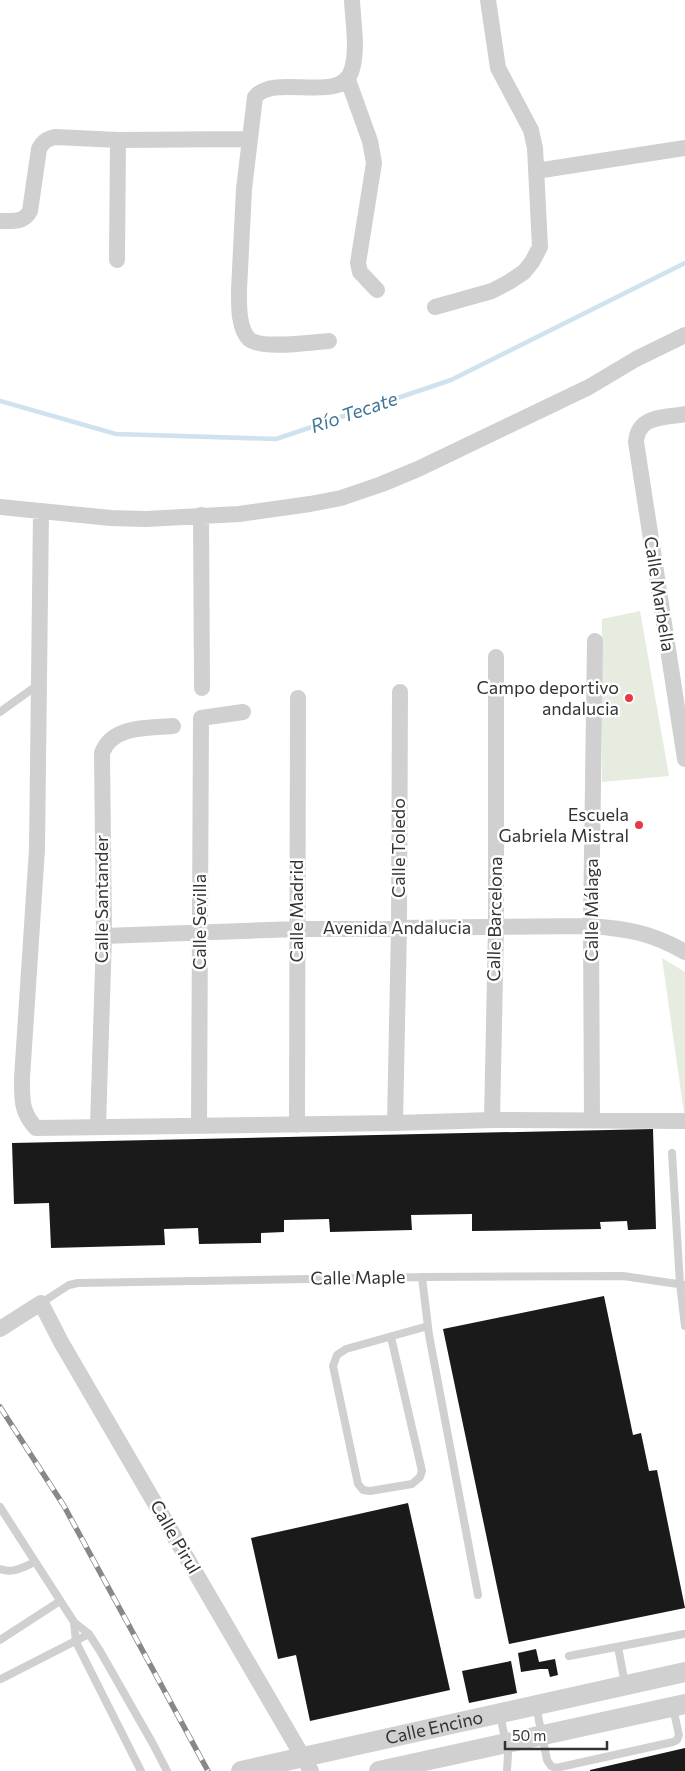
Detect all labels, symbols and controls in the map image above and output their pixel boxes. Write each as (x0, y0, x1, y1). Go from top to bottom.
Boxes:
water label: Río Tecate (307, 386, 400, 437)
street label: Calle Marbella (640, 535, 680, 653)
place label: Campo deportivo andalucia (477, 676, 619, 719)
marker: Campo deportivo andalucia (623, 692, 635, 704)
street label: Calle Toledo (387, 798, 409, 898)
place label: Escuela Gabriela Mistral (499, 803, 629, 846)
marker: Escuela Gabriela Mistral (633, 819, 645, 831)
street label: Calle Santander (90, 835, 112, 963)
street label: Calle Barcelona (482, 856, 506, 982)
street label: Calle Málaga (580, 858, 602, 962)
street label: Calle Madrid (285, 860, 307, 962)
street label: Calle Sevilla (188, 874, 210, 970)
street label: Avenida Andalucia (323, 916, 471, 938)
street label: Calle Maple (310, 1265, 406, 1289)
street label: Calle Pirul (146, 1496, 206, 1577)
street label: Calle Encino (383, 1705, 485, 1749)
scale bar (505, 1718, 608, 1750)
text: 50 m (512, 1726, 546, 1744)

